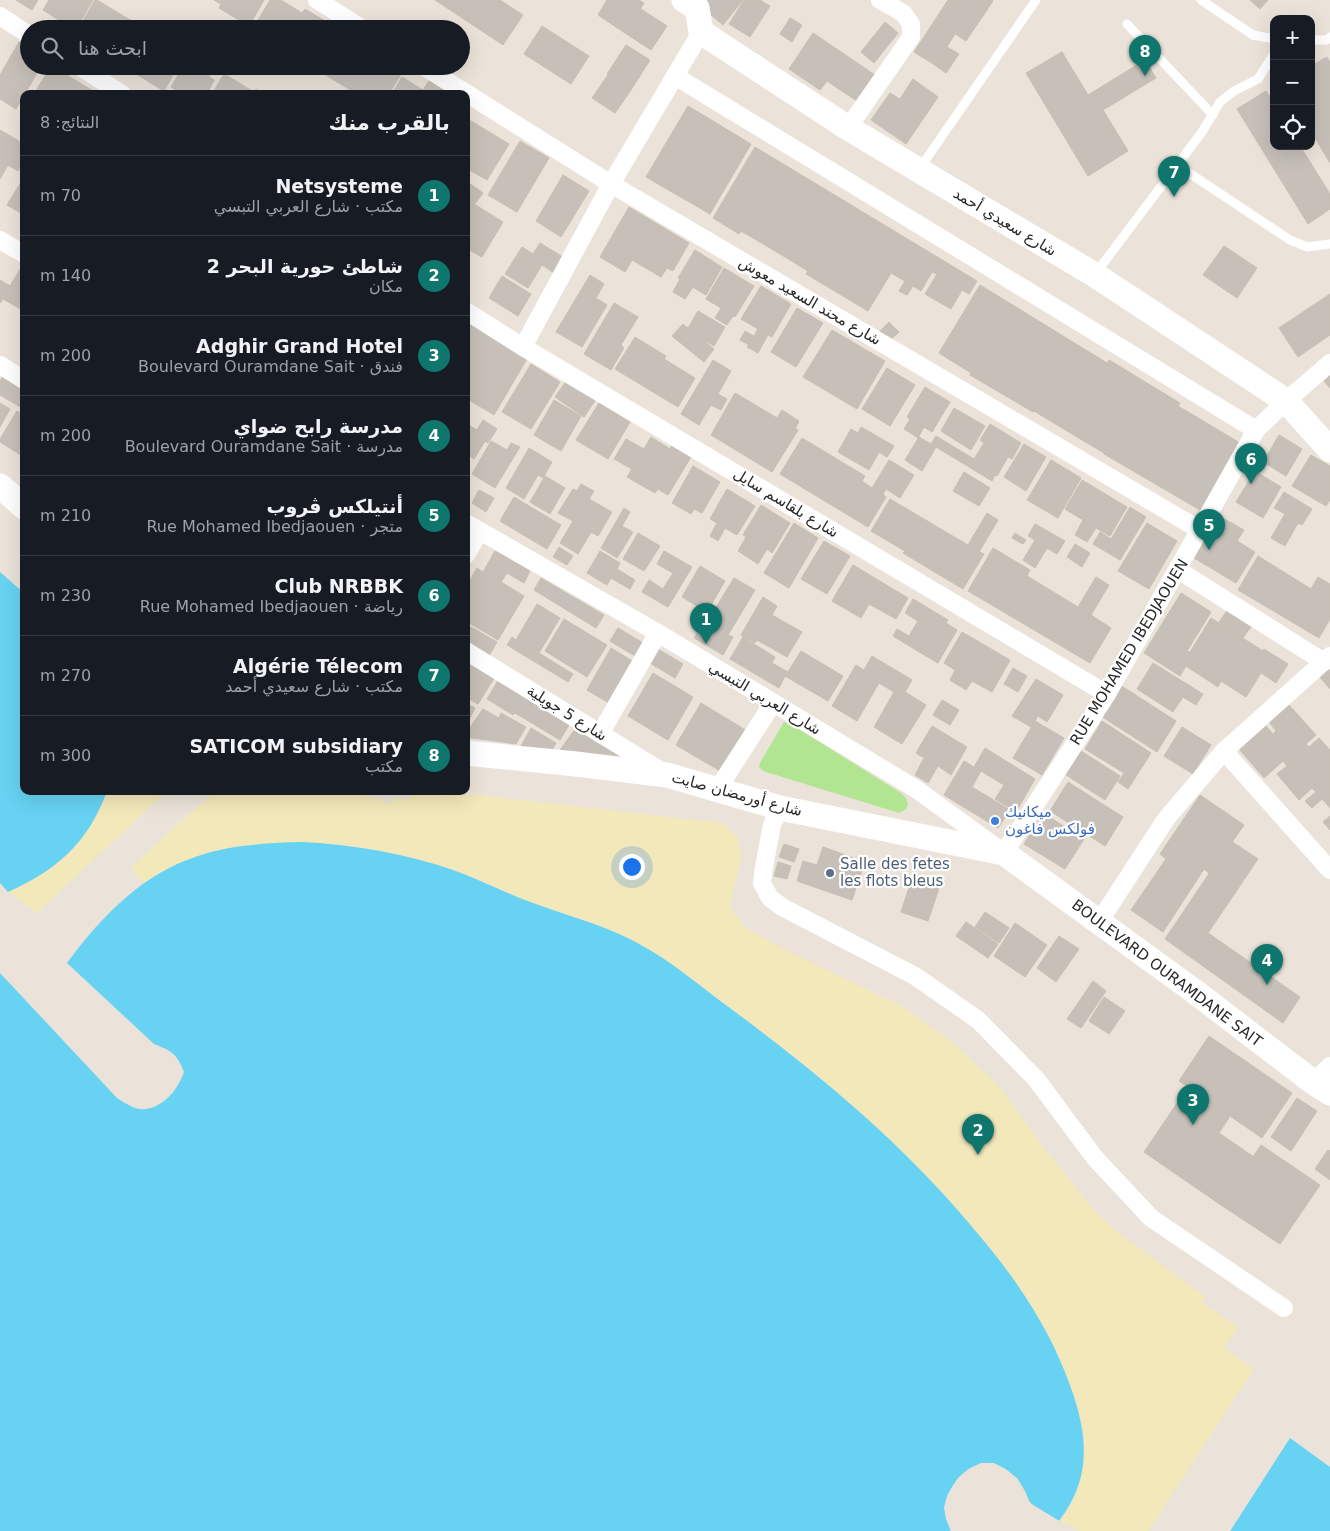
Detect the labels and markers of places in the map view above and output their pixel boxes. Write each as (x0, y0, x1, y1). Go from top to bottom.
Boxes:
pin: 8 (1129, 35, 1161, 76)
pin: 7 (1158, 156, 1190, 197)
pin: 6 (1235, 443, 1267, 484)
pin: 5 (1193, 509, 1225, 550)
pin: 1 (690, 603, 722, 644)
place label: ميكانيك فولكس فاغون (1005, 803, 1095, 838)
marker: ميكانيك فولكس فاغون (989, 815, 1001, 827)
place label: Salle des fetes les flots bleus (840, 855, 950, 890)
marker: Salle des fetes les flots bleus (824, 867, 836, 879)
pin: 4 (1251, 944, 1283, 985)
pin: 3 (1177, 1084, 1209, 1125)
pin: 2 (962, 1114, 994, 1155)

